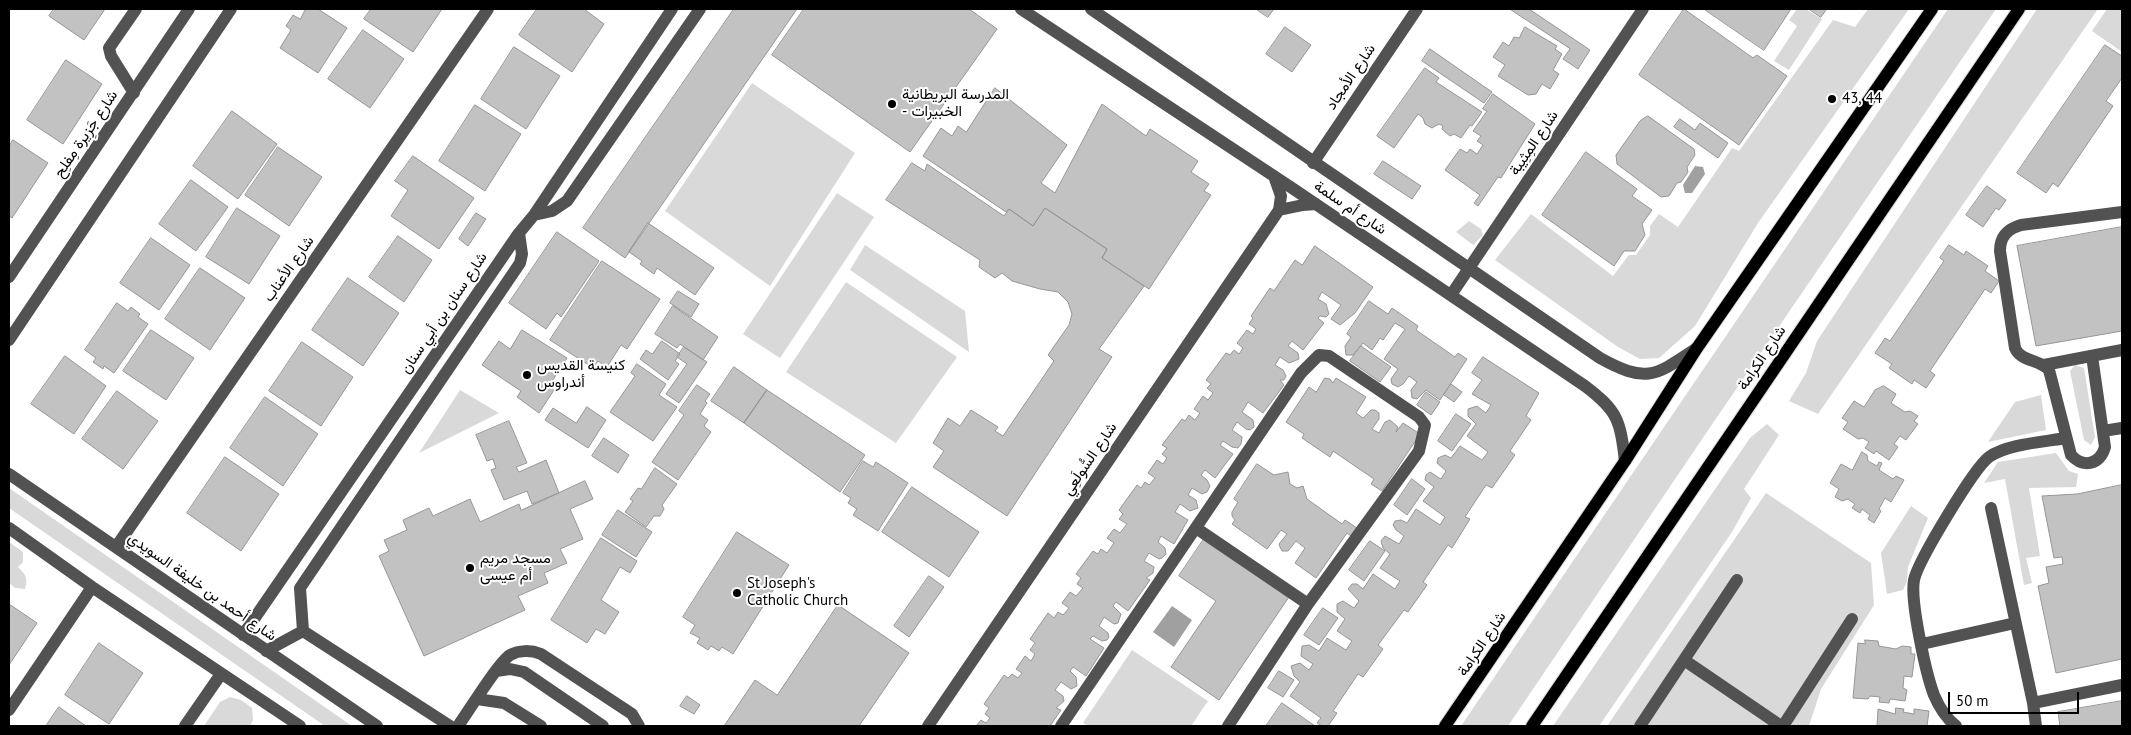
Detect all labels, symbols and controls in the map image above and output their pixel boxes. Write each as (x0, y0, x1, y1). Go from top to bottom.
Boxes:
street label: شارع الأمجاد (1322, 41, 1380, 113)
place label: المدرسة البريطانية - الخبيرات (902, 86, 1009, 121)
street label: شارع جَزِيرة مِفلِح (50, 87, 122, 181)
place label: 43, 44 (1842, 90, 1882, 108)
marker: 43, 44 (1826, 93, 1838, 105)
marker: المدرسة البريطانية - الخبيرات (886, 98, 898, 110)
street label: شارع المِثِيبة (1506, 107, 1562, 179)
street label: شارع أم سلمة (1310, 177, 1390, 239)
street label: شارع الأعناب (260, 233, 318, 305)
street label: شارع سنان بن أبي سنان (397, 249, 491, 377)
street label: شارع الكرامة (1734, 322, 1790, 394)
place label: كنيسة القديس أندراوس (537, 357, 625, 392)
marker: كنيسة القديس أندراوس (521, 369, 533, 381)
street label: شارع السُّولَعِي (1059, 419, 1121, 499)
street label: شارع أحمد بن خليفة السويدي (124, 529, 280, 645)
place label: مسجد مريم أم عيسى (480, 550, 551, 585)
marker: مسجد مريم أم عيسى (464, 562, 476, 574)
place label: St Joseph's Catholic Church (747, 575, 848, 610)
marker: St Joseph's Catholic Church (731, 587, 743, 599)
street label: شارع الكرامة (1454, 608, 1510, 680)
scale bar (1951, 682, 2082, 714)
text: 50 m (1956, 691, 1989, 710)

